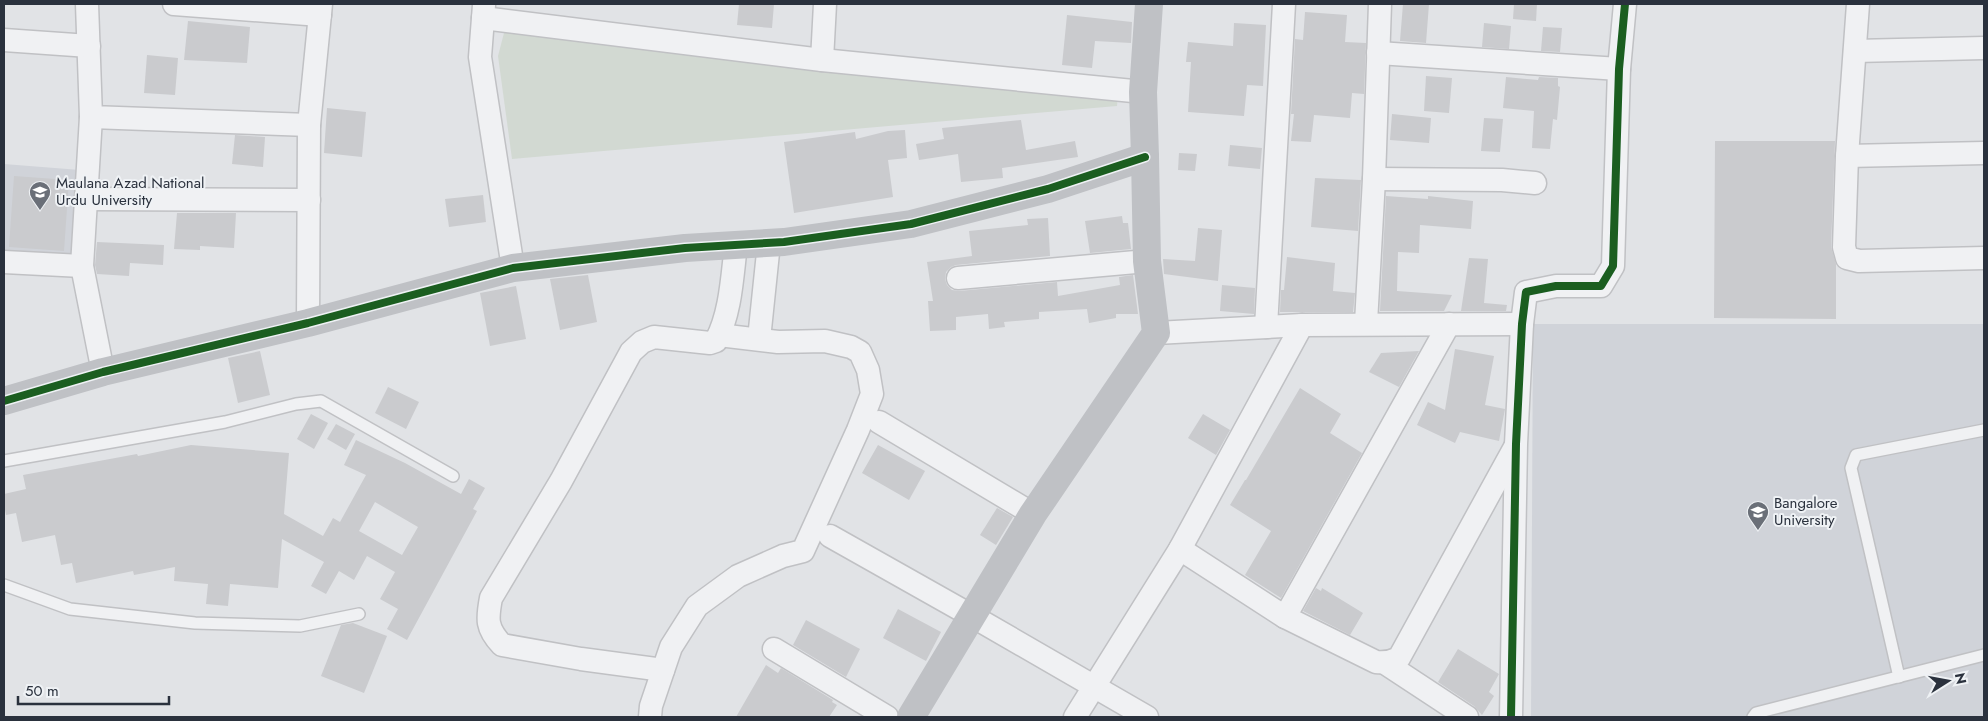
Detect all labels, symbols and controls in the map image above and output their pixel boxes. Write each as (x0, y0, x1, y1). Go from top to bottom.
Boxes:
place label: Maulana Azad National Urdu University (56, 172, 204, 211)
school or university icon: Maulana Azad National Urdu University (28, 180, 52, 211)
place label: Bangalore University (1774, 492, 1838, 531)
school or university icon: Bangalore University (1746, 500, 1770, 531)
north arrow (1923, 656, 1973, 706)
text: N (1950, 671, 1972, 686)
scale bar (18, 674, 169, 706)
text: 50 m (25, 680, 59, 702)

